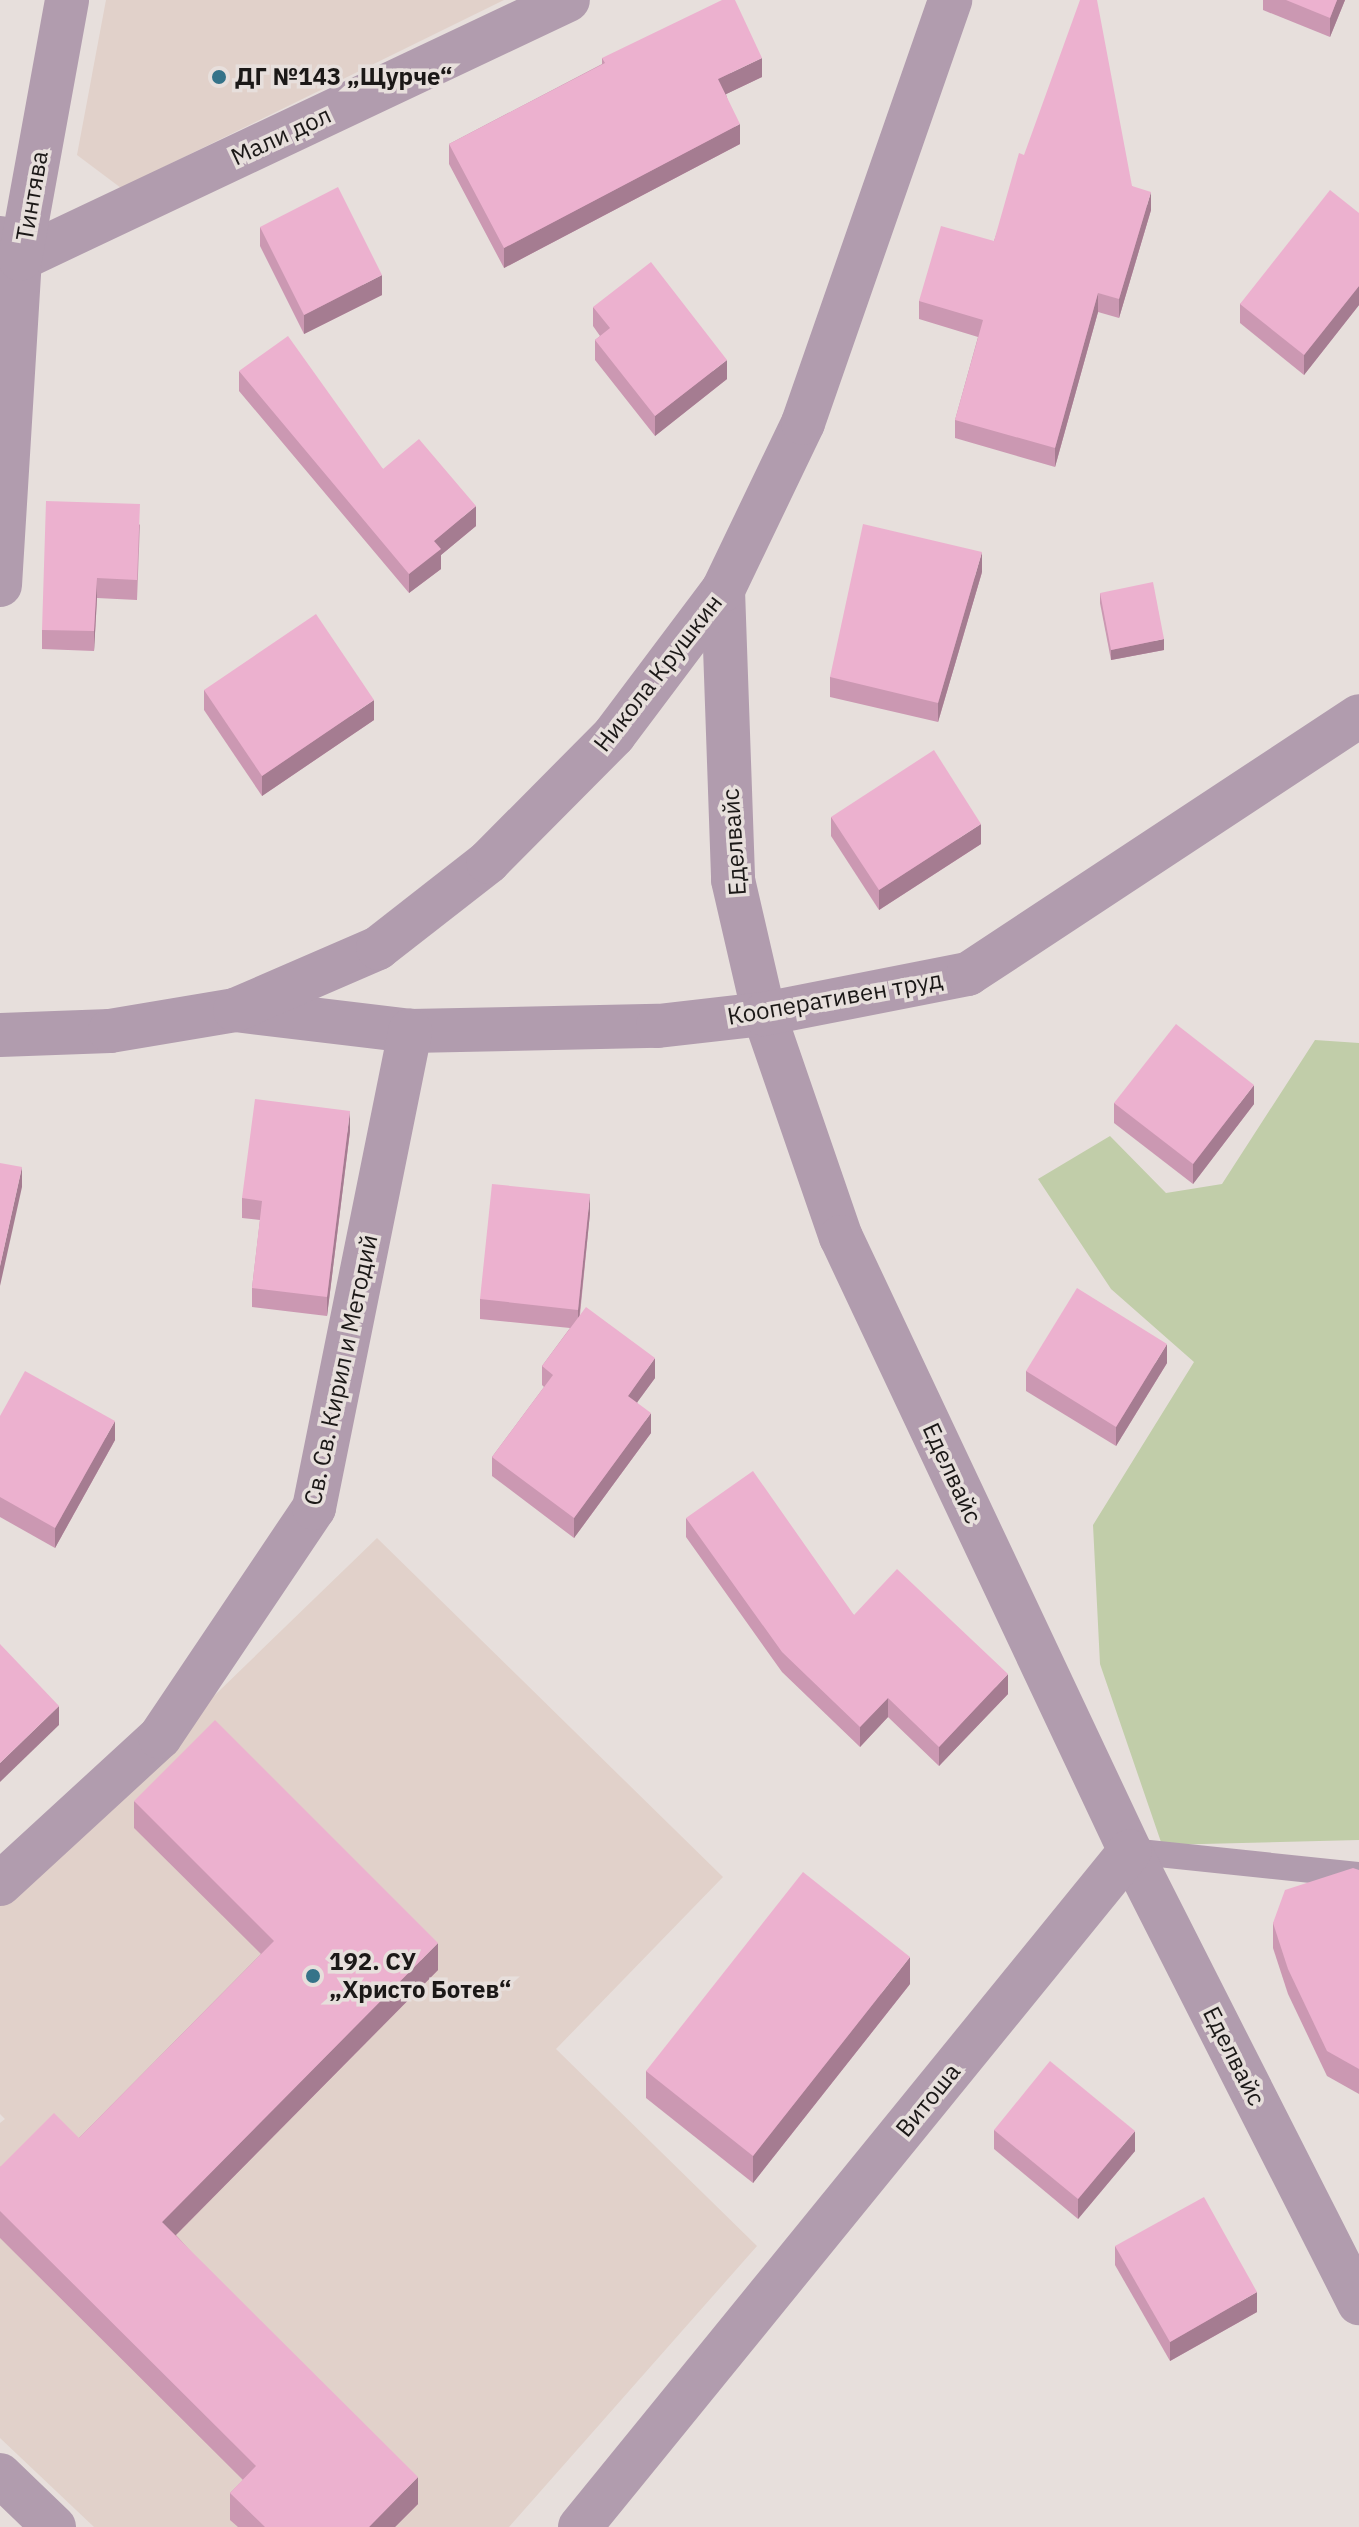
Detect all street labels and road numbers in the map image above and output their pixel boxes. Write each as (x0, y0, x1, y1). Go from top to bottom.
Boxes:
street label: Мали дол (226, 100, 336, 172)
street label: Тинтява (10, 149, 54, 243)
street label: Никола Крушкин (588, 589, 728, 757)
street label: Еделвайс (716, 787, 752, 897)
street label: Кооперативен труд (725, 965, 945, 1031)
street label: Св. Св. Кирил и Методий (298, 1232, 384, 1508)
street label: Еделвайс (916, 1418, 988, 1528)
street label: Еделвайс (1197, 2002, 1271, 2110)
street label: Витоша (890, 2057, 966, 2143)

